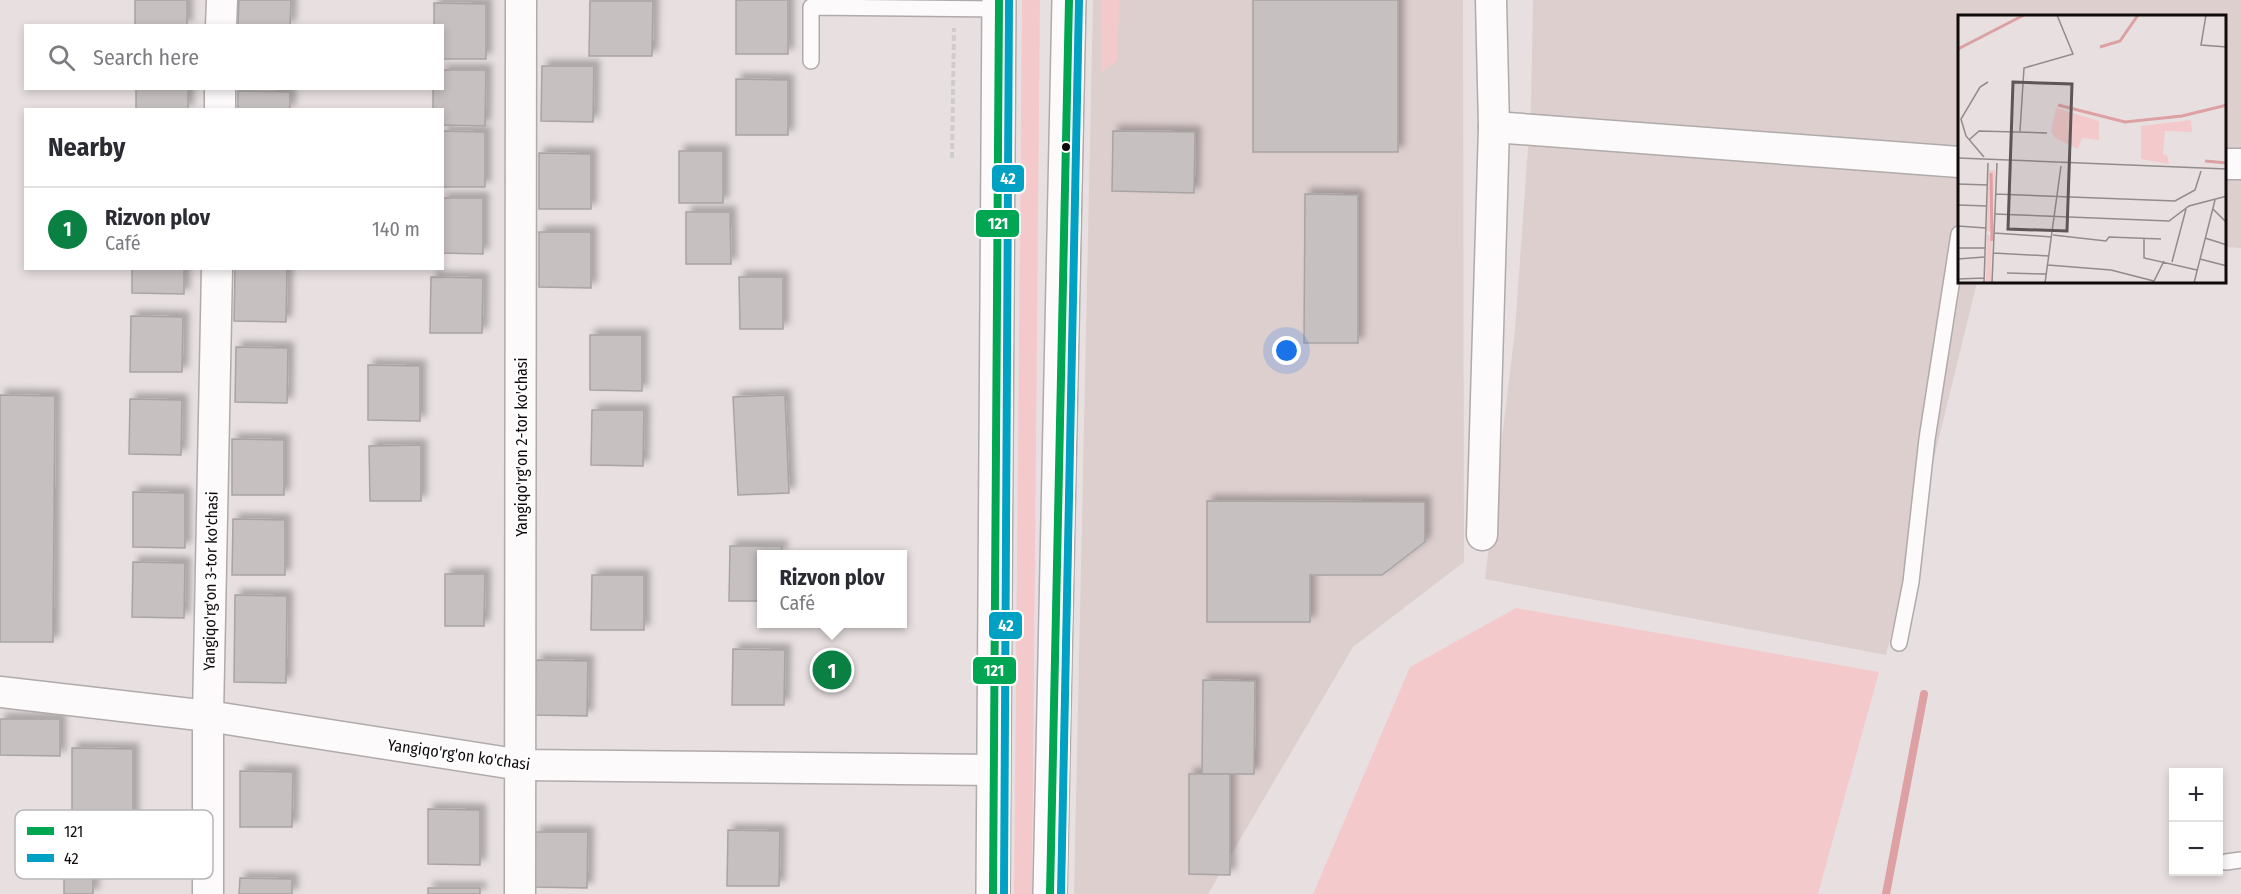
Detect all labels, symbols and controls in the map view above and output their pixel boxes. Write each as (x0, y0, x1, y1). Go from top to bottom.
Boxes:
inset map (1958, 15, 2226, 284)
search box (24, 24, 444, 90)
icon: search (45, 41, 78, 74)
text: Search here (93, 44, 199, 71)
text: Nearby (48, 132, 125, 163)
unlabelled marker (1060, 141, 1072, 153)
line badge: 42 (991, 164, 1025, 193)
text: 42 (1000, 169, 1016, 188)
text: Rizvon plov (105, 204, 210, 231)
line badge: 121 (975, 209, 1020, 238)
text: 121 (988, 214, 1008, 233)
text: 1 (63, 217, 72, 241)
text: 140 m (372, 217, 420, 241)
text: Café (105, 231, 141, 255)
your location (1272, 336, 1301, 365)
street label: Yangiqo'rg'on 2-tor ko'chasi (512, 357, 531, 537)
street label: Yangiqo'rg'on 3-tor ko'chasi (199, 491, 222, 671)
popup (757, 550, 907, 628)
text: Rizvon plov (779, 564, 885, 591)
text: Café (779, 591, 815, 615)
line badge: 42 (988, 611, 1023, 640)
text: 42 (998, 616, 1014, 635)
pin: 1 (812, 648, 852, 692)
line badge: 121 (972, 656, 1017, 685)
text: 121 (984, 661, 1004, 680)
street label: Yangiqo'rg'on ko'chasi (386, 735, 531, 774)
map controls (2169, 768, 2223, 876)
button: + (2169, 768, 2223, 822)
legend (15, 810, 213, 879)
text: 121 (64, 822, 83, 841)
button: − (2169, 822, 2223, 876)
text: 42 (64, 849, 79, 868)

